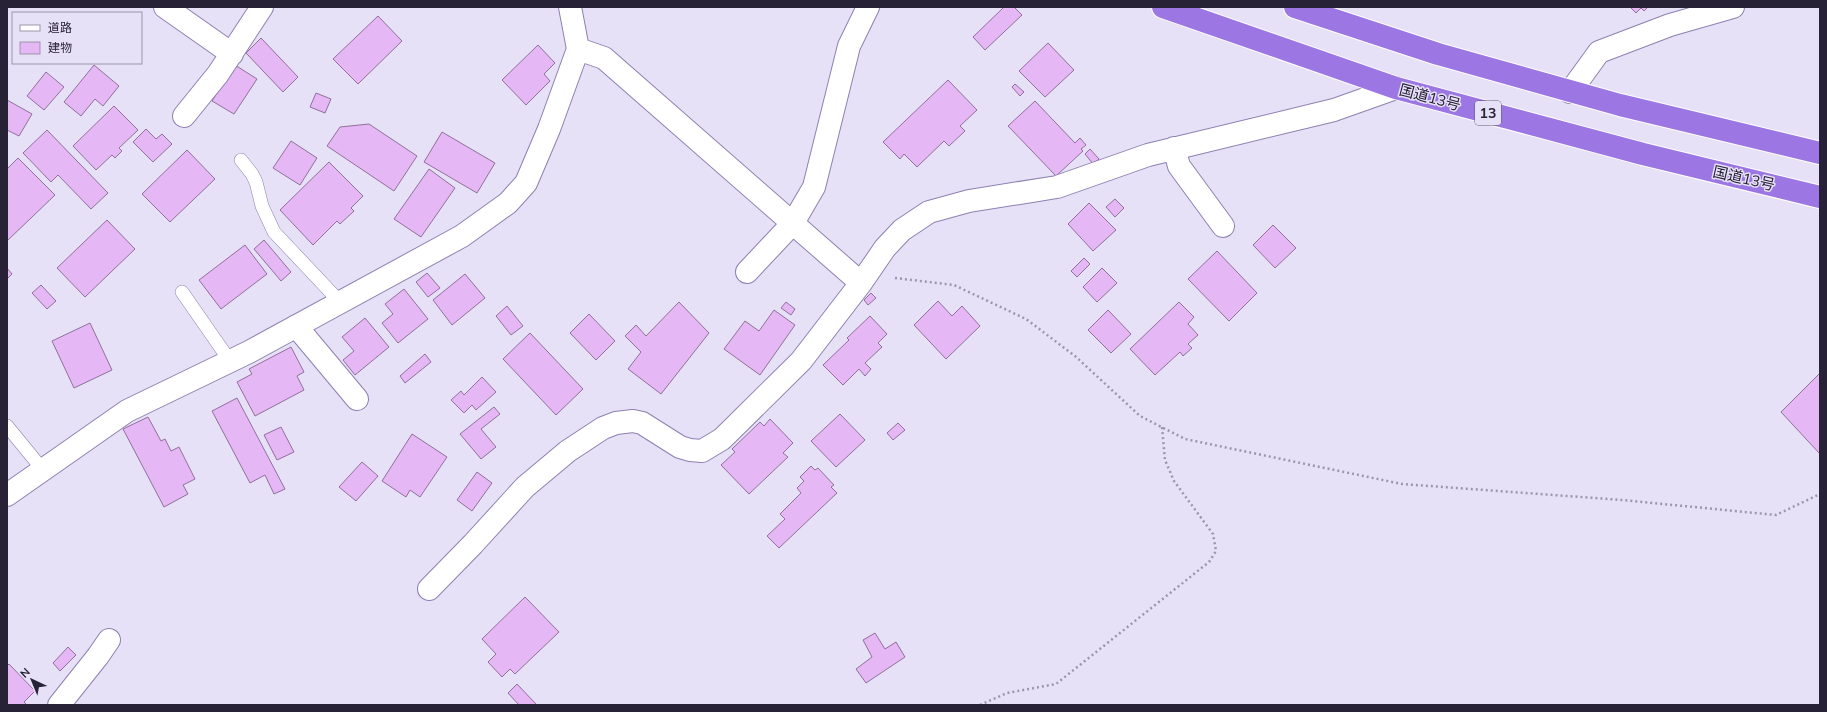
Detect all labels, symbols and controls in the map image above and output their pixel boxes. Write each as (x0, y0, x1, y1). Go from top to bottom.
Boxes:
legend (12, 12, 142, 64)
text: 道路 (48, 20, 72, 35)
text: 建物 (48, 40, 72, 55)
street label: 国道13号 (1397, 80, 1463, 114)
road number: 13 (1475, 101, 1501, 125)
street label: 国道13号 (1711, 162, 1777, 194)
north arrow (12, 660, 52, 700)
text: N (17, 665, 33, 681)

